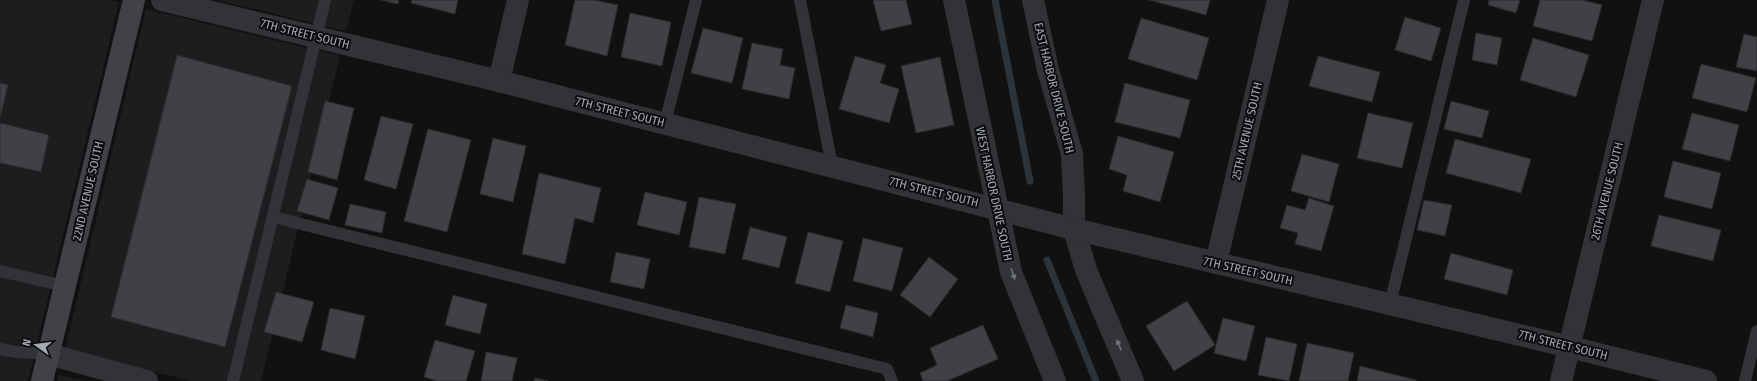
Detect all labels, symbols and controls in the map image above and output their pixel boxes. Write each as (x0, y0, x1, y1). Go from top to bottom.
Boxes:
street label: 7TH STREET SOUTH (259, 16, 351, 52)
street label: EAST HARBOR DRIVE SOUTH (1031, 21, 1077, 155)
street label: 25TH AVENUE SOUTH (1229, 81, 1265, 181)
street label: 7TH STREET SOUTH (574, 94, 666, 130)
street label: WEST HARBOR DRIVE SOUTH (973, 126, 1015, 262)
street label: 22ND AVENUE SOUTH (70, 140, 106, 242)
street label: 26TH AVENUE SOUTH (1588, 141, 1626, 241)
street label: 7TH STREET SOUTH (888, 174, 980, 210)
street label: 7TH STREET SOUTH (1202, 254, 1294, 288)
one-way arrow (1010, 268, 1016, 280)
north arrow (16, 325, 56, 365)
street label: 7TH STREET SOUTH (1517, 327, 1609, 363)
text: N (20, 338, 34, 347)
one-way arrow (1115, 338, 1121, 350)

